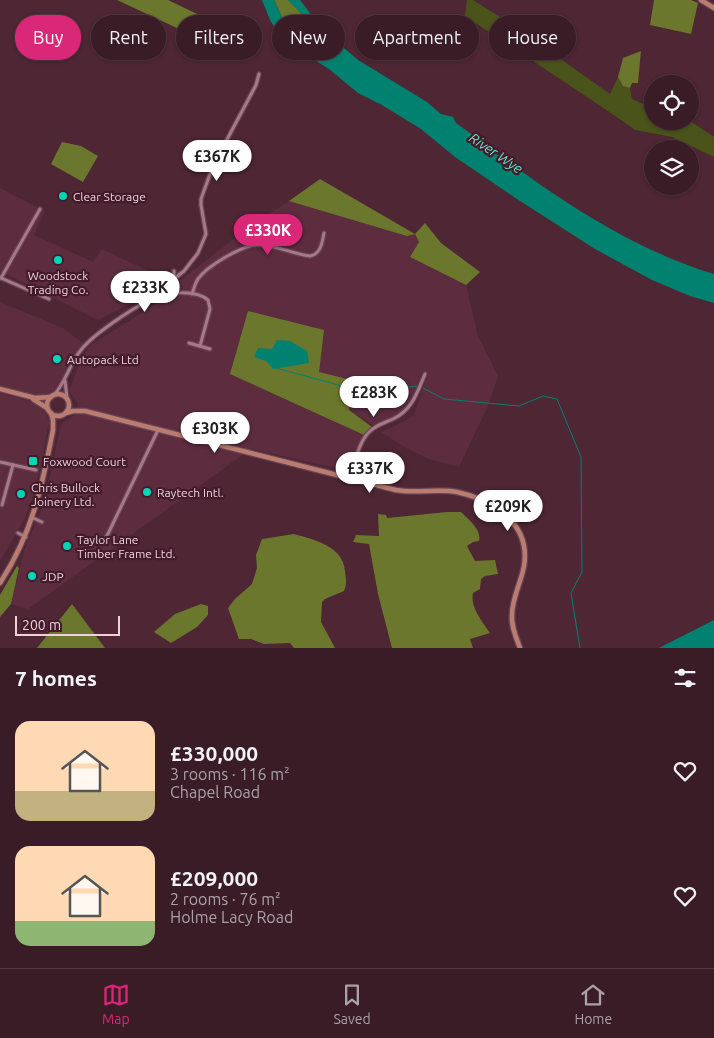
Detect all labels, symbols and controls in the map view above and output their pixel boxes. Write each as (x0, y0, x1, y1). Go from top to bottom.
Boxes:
chip: Buy (15, 15, 81, 60)
chip: Rent (91, 15, 166, 60)
chip: Filters (176, 15, 262, 60)
chip: New (272, 15, 345, 60)
chip: Apartment (355, 15, 479, 60)
chip: House (489, 15, 576, 60)
map controls (644, 75, 699, 195)
button: locate (644, 75, 699, 130)
water label: River Wye (466, 129, 526, 177)
pin: £367K (182, 140, 252, 182)
button: layers (644, 140, 699, 195)
text: £367K (194, 147, 240, 165)
marker: Clear Storage (57, 190, 69, 202)
place label: Clear Storage (73, 190, 146, 203)
pin: £330K (233, 214, 303, 256)
text: £330K (245, 221, 291, 239)
marker: Woodstock Trading Co. (52, 254, 64, 266)
place label: Woodstock Trading Co. (28, 269, 88, 296)
pin: £233K (110, 270, 180, 313)
text: £233K (122, 278, 168, 296)
marker: Autopack Ltd (51, 353, 63, 365)
place label: Autopack Ltd (67, 353, 139, 366)
pin: £283K (339, 376, 409, 418)
text: £283K (351, 383, 397, 401)
pin: £303K (180, 412, 250, 454)
text: £303K (192, 419, 238, 437)
pin: £337K (335, 452, 405, 494)
marker: Foxwood Court (27, 455, 39, 467)
place label: Foxwood Court (43, 455, 126, 468)
text: £337K (347, 459, 393, 477)
place label: Chris Bullock Joinery Ltd. (31, 481, 100, 508)
marker: Raytech Intl. (141, 486, 153, 498)
place label: Raytech Intl. (157, 486, 224, 499)
marker: Chris Bullock Joinery Ltd. (15, 488, 27, 500)
pin: £209K (473, 490, 543, 532)
text: £209K (485, 497, 531, 515)
place label: Taylor Lane Timber Frame Ltd. (77, 533, 176, 560)
marker: Taylor Lane Timber Frame Ltd. (61, 540, 73, 552)
marker: JDP (26, 570, 38, 582)
place label: JDP (42, 570, 64, 583)
scale bar (15, 613, 120, 636)
text: 200 m (22, 617, 61, 633)
icon: filters (671, 664, 699, 692)
text: 7 homes (15, 666, 97, 690)
icon: home (55, 741, 115, 801)
text: £330,000 (170, 741, 258, 765)
icon: heart (671, 757, 699, 785)
text: 3 rooms · 116 m² (170, 765, 290, 783)
text: Chapel Road (170, 783, 260, 801)
icon: home (55, 866, 115, 926)
text: £209,000 (170, 866, 258, 890)
icon: heart (671, 882, 699, 910)
text: 2 rooms · 76 m² (170, 890, 281, 908)
text: Holme Lacy Road (170, 908, 293, 926)
tab: Map (102, 981, 130, 1027)
tab: Saved (333, 981, 371, 1027)
tab: Home (574, 981, 612, 1027)

